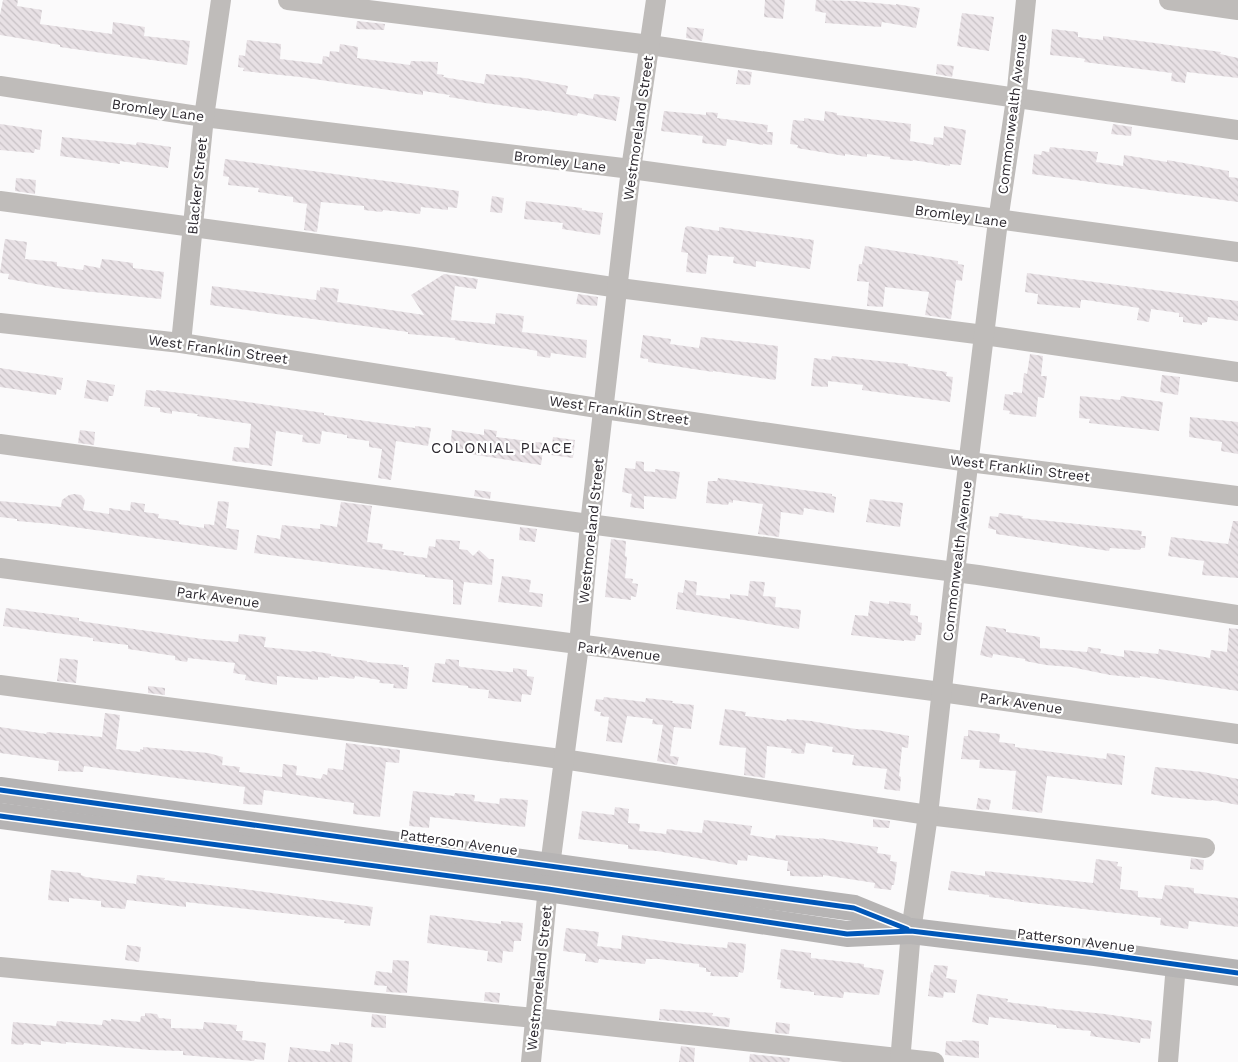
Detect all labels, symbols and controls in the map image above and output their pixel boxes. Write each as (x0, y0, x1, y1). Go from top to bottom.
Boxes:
street label: Commonwealth Avenue (994, 33, 1030, 195)
street label: Westmoreland Street (620, 54, 656, 201)
street label: Bromley Lane (111, 96, 205, 124)
street label: Blacker Street (184, 137, 210, 235)
street label: Bromley Lane (513, 147, 607, 175)
street label: Bromley Lane (914, 202, 1008, 230)
street label: West Franklin Street (147, 331, 289, 367)
street label: West Franklin Street (548, 392, 690, 428)
district label: COLONIAL PLACE (431, 439, 573, 457)
street label: West Franklin Street (949, 451, 1091, 485)
street label: Westmoreland Street (575, 457, 607, 605)
street label: Commonwealth Avenue (939, 480, 975, 642)
street label: Park Avenue (176, 583, 260, 611)
street label: Park Avenue (577, 638, 661, 664)
street label: Park Avenue (979, 689, 1063, 717)
street label: Patterson Avenue (399, 826, 519, 858)
street label: Westmoreland Street (523, 904, 555, 1052)
street label: Patterson Avenue (1016, 925, 1136, 955)

